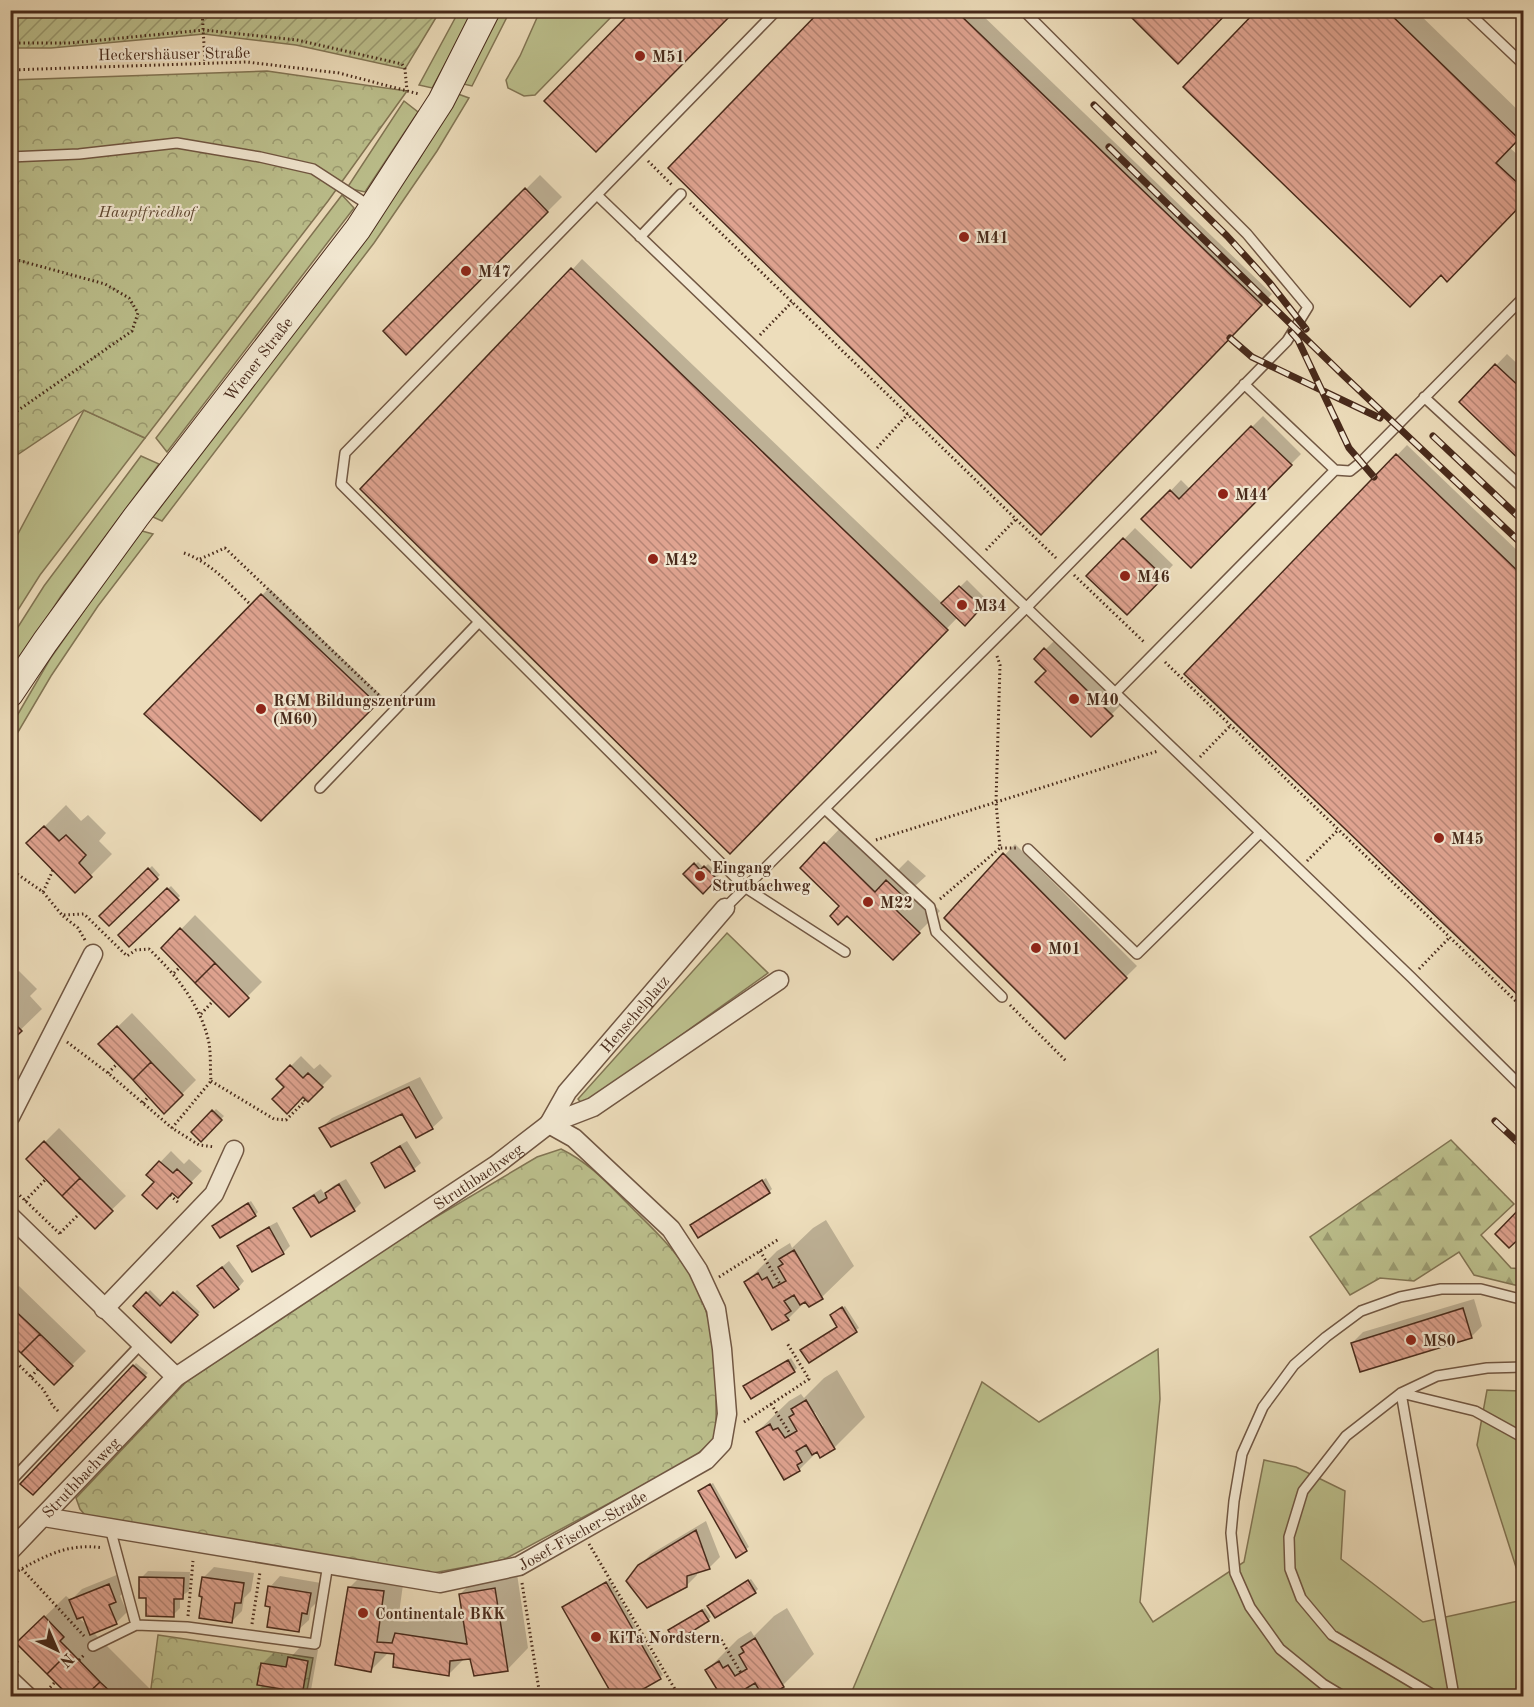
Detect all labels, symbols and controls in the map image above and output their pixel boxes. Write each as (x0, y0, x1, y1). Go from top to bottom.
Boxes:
street label: Heckershäuser Straße (98, 46, 250, 64)
marker: M51 (633, 49, 647, 63)
place label: M51 (652, 50, 685, 66)
park label: Hauptfriedhof (97, 205, 199, 221)
marker: M41 (957, 230, 971, 244)
place label: M41 (976, 231, 1009, 247)
marker: M47 (459, 264, 473, 278)
place label: M47 (478, 265, 511, 281)
street label: Wiener Straße (222, 315, 297, 405)
marker: M44 (1216, 487, 1230, 501)
place label: M44 (1235, 488, 1268, 504)
marker: M42 (646, 552, 660, 566)
place label: M42 (665, 553, 698, 569)
marker: M46 (1118, 569, 1132, 583)
place label: M46 (1137, 570, 1170, 586)
marker: M34 (955, 598, 969, 612)
place label: M34 (974, 599, 1007, 615)
marker: M40 (1067, 692, 1081, 706)
place label: M40 (1086, 693, 1119, 709)
place label: RGM Bildungszentrum (M60) (273, 694, 436, 728)
marker: RGM Bildungszentrum (M60) (254, 702, 268, 716)
marker: M45 (1432, 831, 1446, 845)
place label: M45 (1451, 832, 1484, 848)
place label: Eingang Strutbachweg (712, 861, 810, 895)
marker: Eingang Strutbachweg (693, 869, 707, 883)
marker: M22 (861, 895, 875, 909)
place label: M22 (880, 896, 913, 912)
marker: M01 (1029, 941, 1043, 955)
place label: M01 (1048, 942, 1081, 958)
street label: Henschelplatz (598, 973, 673, 1057)
street label: Struthbachweg (431, 1141, 527, 1214)
marker: M80 (1404, 1333, 1418, 1347)
place label: M80 (1423, 1334, 1456, 1350)
street label: Struthbachweg (40, 1435, 124, 1522)
street label: Josef-Fischer-Straße (516, 1489, 651, 1575)
marker: Continentale BKK (356, 1606, 370, 1620)
place label: Continentale BKK (375, 1607, 505, 1623)
north arrow (27, 1620, 87, 1680)
marker: KiTa Nordstern (589, 1630, 603, 1644)
place label: KiTa Nordstern (608, 1631, 720, 1647)
text: N (56, 1649, 76, 1670)

